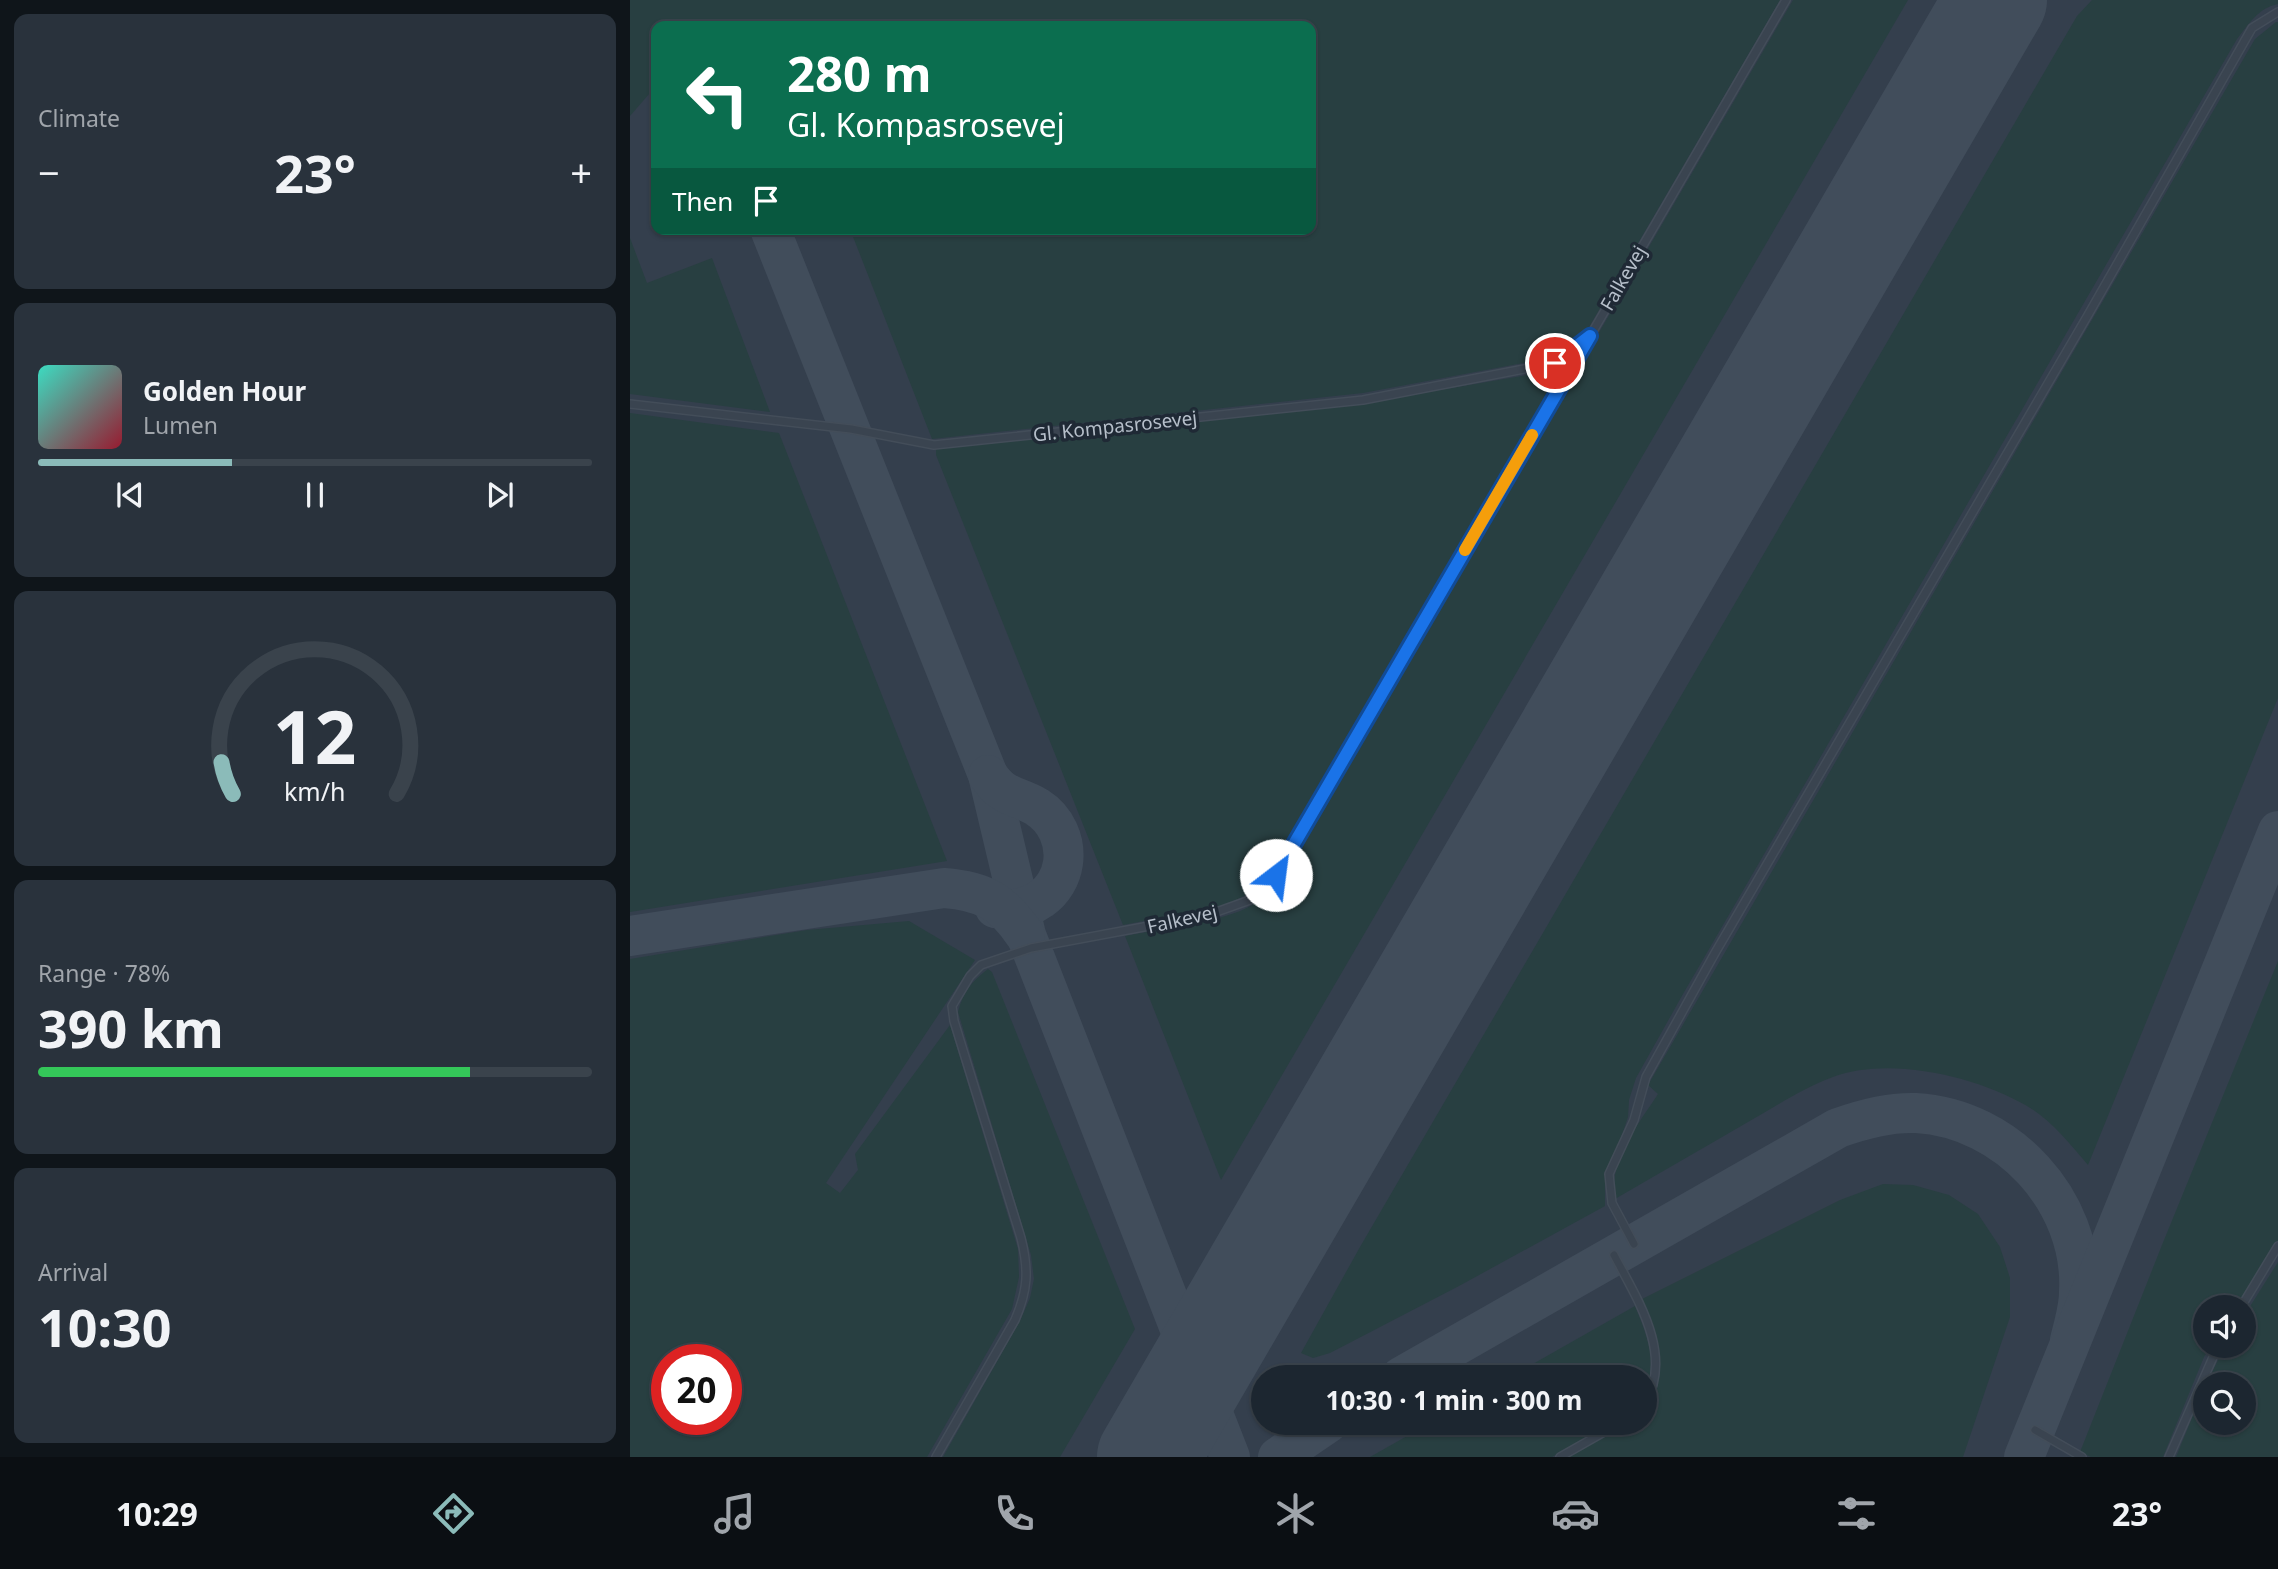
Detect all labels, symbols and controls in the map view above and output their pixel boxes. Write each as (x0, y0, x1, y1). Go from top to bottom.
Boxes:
text: 280 m (787, 40, 932, 106)
icon: left (672, 49, 763, 140)
text: Climate (38, 102, 120, 134)
text: Gl. Kompasrosevej (787, 103, 1065, 146)
text: 23° (274, 137, 356, 208)
text: − (38, 146, 60, 198)
text: + (570, 146, 592, 198)
icon: arrive (747, 182, 785, 220)
text: Then (672, 183, 733, 219)
street label: Falkevej (1594, 241, 1652, 315)
pin (1525, 333, 1585, 393)
icon: arrive (1536, 344, 1574, 382)
text: Golden Hour (143, 373, 306, 409)
street label: Gl. Kompasrosevej (1032, 404, 1198, 448)
text: Lumen (143, 409, 218, 441)
icon: previous (111, 476, 149, 514)
icon: pause (296, 476, 334, 514)
icon: next (481, 476, 519, 514)
text: 12 (273, 687, 357, 786)
text: km/h (284, 774, 346, 808)
position arrow (1239, 838, 1313, 912)
street label: Falkevej (1144, 898, 1220, 940)
text: Range · 78% (38, 957, 170, 989)
text: 390 km (38, 992, 224, 1063)
text: Arrival (38, 1256, 108, 1288)
text: 10:30 (38, 1291, 172, 1362)
map controls (2193, 1295, 2256, 1435)
button: sound (2193, 1295, 2256, 1358)
speed limit sign: 20 (651, 1344, 742, 1435)
button: search (2193, 1372, 2256, 1435)
text: 10:30 · 1 min · 300 m (1326, 1382, 1582, 1418)
icon: directions (429, 1489, 478, 1538)
icon: music (710, 1489, 759, 1538)
icon: phone (990, 1489, 1039, 1538)
icon: climate (1271, 1489, 1320, 1538)
icon: car (1551, 1489, 1600, 1538)
icon: filters (1832, 1489, 1881, 1538)
text: 10:29 (116, 1492, 198, 1535)
text: 23° (2112, 1492, 2162, 1535)

